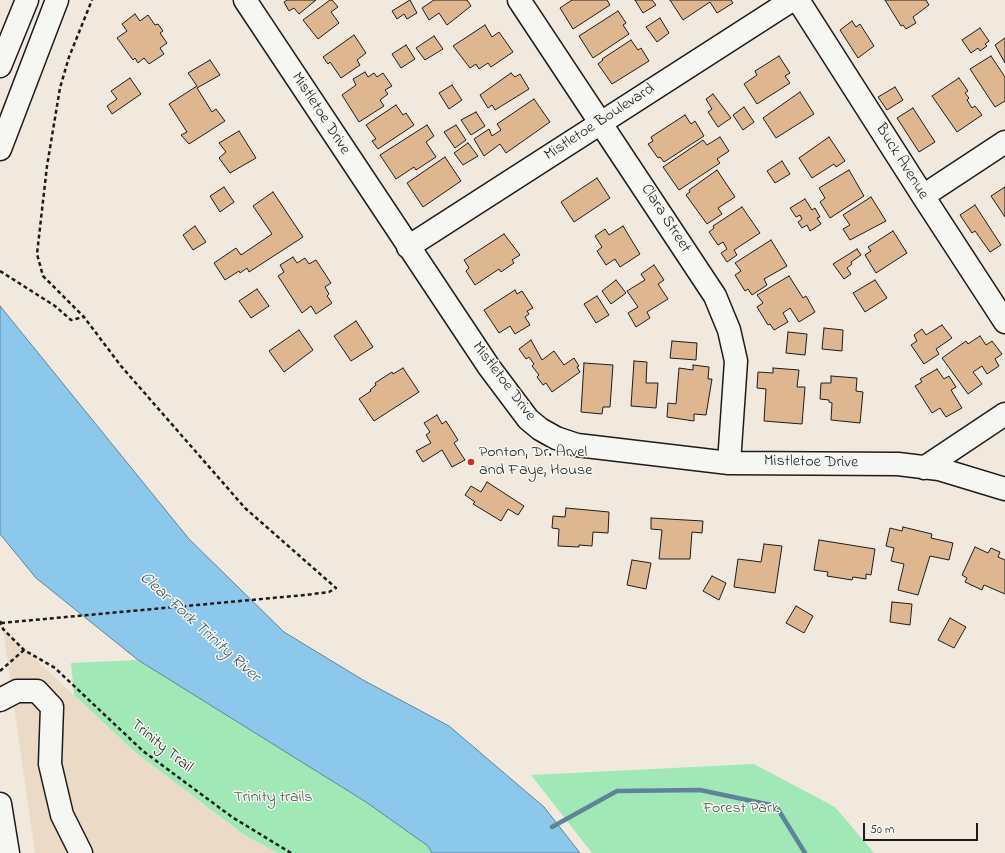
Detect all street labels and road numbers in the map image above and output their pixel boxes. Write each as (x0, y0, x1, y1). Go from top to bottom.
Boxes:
street label: Mistletoe Drive (286, 69, 354, 159)
street label: Mistletoe Boulevard (541, 80, 659, 166)
street label: Buck Avenue (870, 121, 932, 203)
street label: Clara Street (636, 181, 694, 257)
street label: Mistletoe Drive (467, 339, 539, 425)
street label: Mistletoe Drive (764, 453, 858, 473)
street label: Trinity Trail (126, 716, 196, 778)

